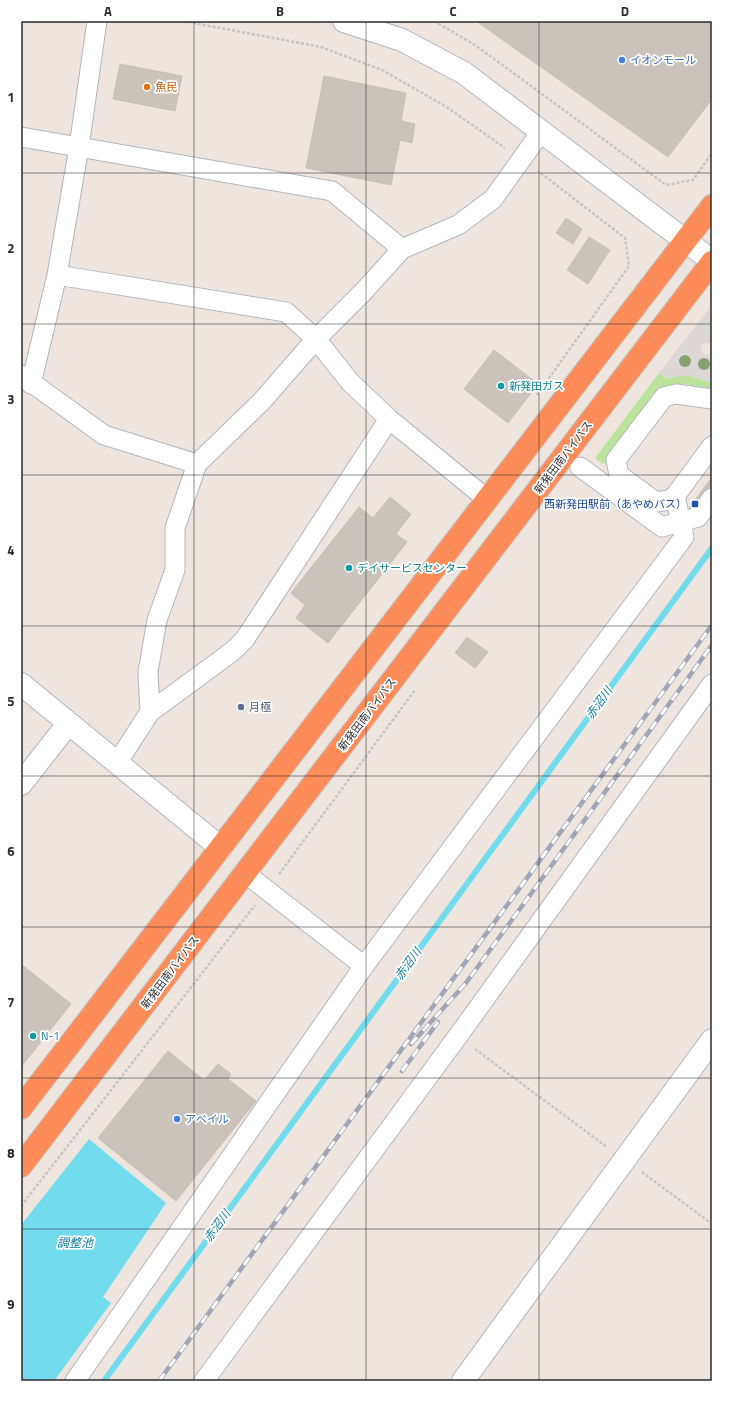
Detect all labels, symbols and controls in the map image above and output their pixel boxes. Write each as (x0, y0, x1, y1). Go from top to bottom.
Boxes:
text: A (104, 1, 112, 21)
text: B (276, 1, 284, 21)
text: C (449, 1, 457, 21)
text: D (621, 1, 629, 21)
place label: イオンモール (630, 52, 696, 68)
marker: イオンモール (617, 55, 627, 65)
place label: 魚民 (155, 79, 177, 95)
marker: 魚民 (142, 82, 152, 92)
text: 1 (7, 87, 15, 107)
text: 2 (7, 238, 15, 258)
place label: 新発田ガス (509, 378, 564, 394)
marker: 新発田ガス (496, 381, 506, 391)
text: 3 (7, 389, 15, 409)
street label: 新発田南バイパス (530, 417, 596, 497)
place label: 西新発田駅前（あやめバス） (544, 496, 687, 512)
marker: 西新発田駅前（あやめバス） (690, 499, 700, 509)
text: 4 (7, 540, 15, 560)
place label: デイサービスセンター (357, 560, 467, 576)
marker: デイサービスセンター (344, 563, 354, 573)
street label: 新発田南バイパス (334, 674, 400, 754)
water label: 赤沼川 (580, 681, 618, 723)
text: 5 (7, 691, 15, 711)
place label: 月極 (249, 699, 271, 715)
marker: 月極 (236, 702, 246, 712)
text: 6 (7, 841, 15, 861)
street label: 新発田南バイパス (137, 932, 203, 1012)
water label: 赤沼川 (389, 942, 427, 984)
text: 7 (7, 992, 15, 1012)
place label: N-1 (41, 1028, 59, 1044)
marker: N-1 (28, 1031, 38, 1041)
place label: アベイル (185, 1111, 229, 1127)
marker: アベイル (172, 1114, 182, 1124)
text: 8 (7, 1143, 15, 1163)
water label: 赤沼川 (198, 1204, 236, 1246)
water label: 調整池 (57, 1233, 94, 1252)
text: 9 (7, 1294, 15, 1314)

